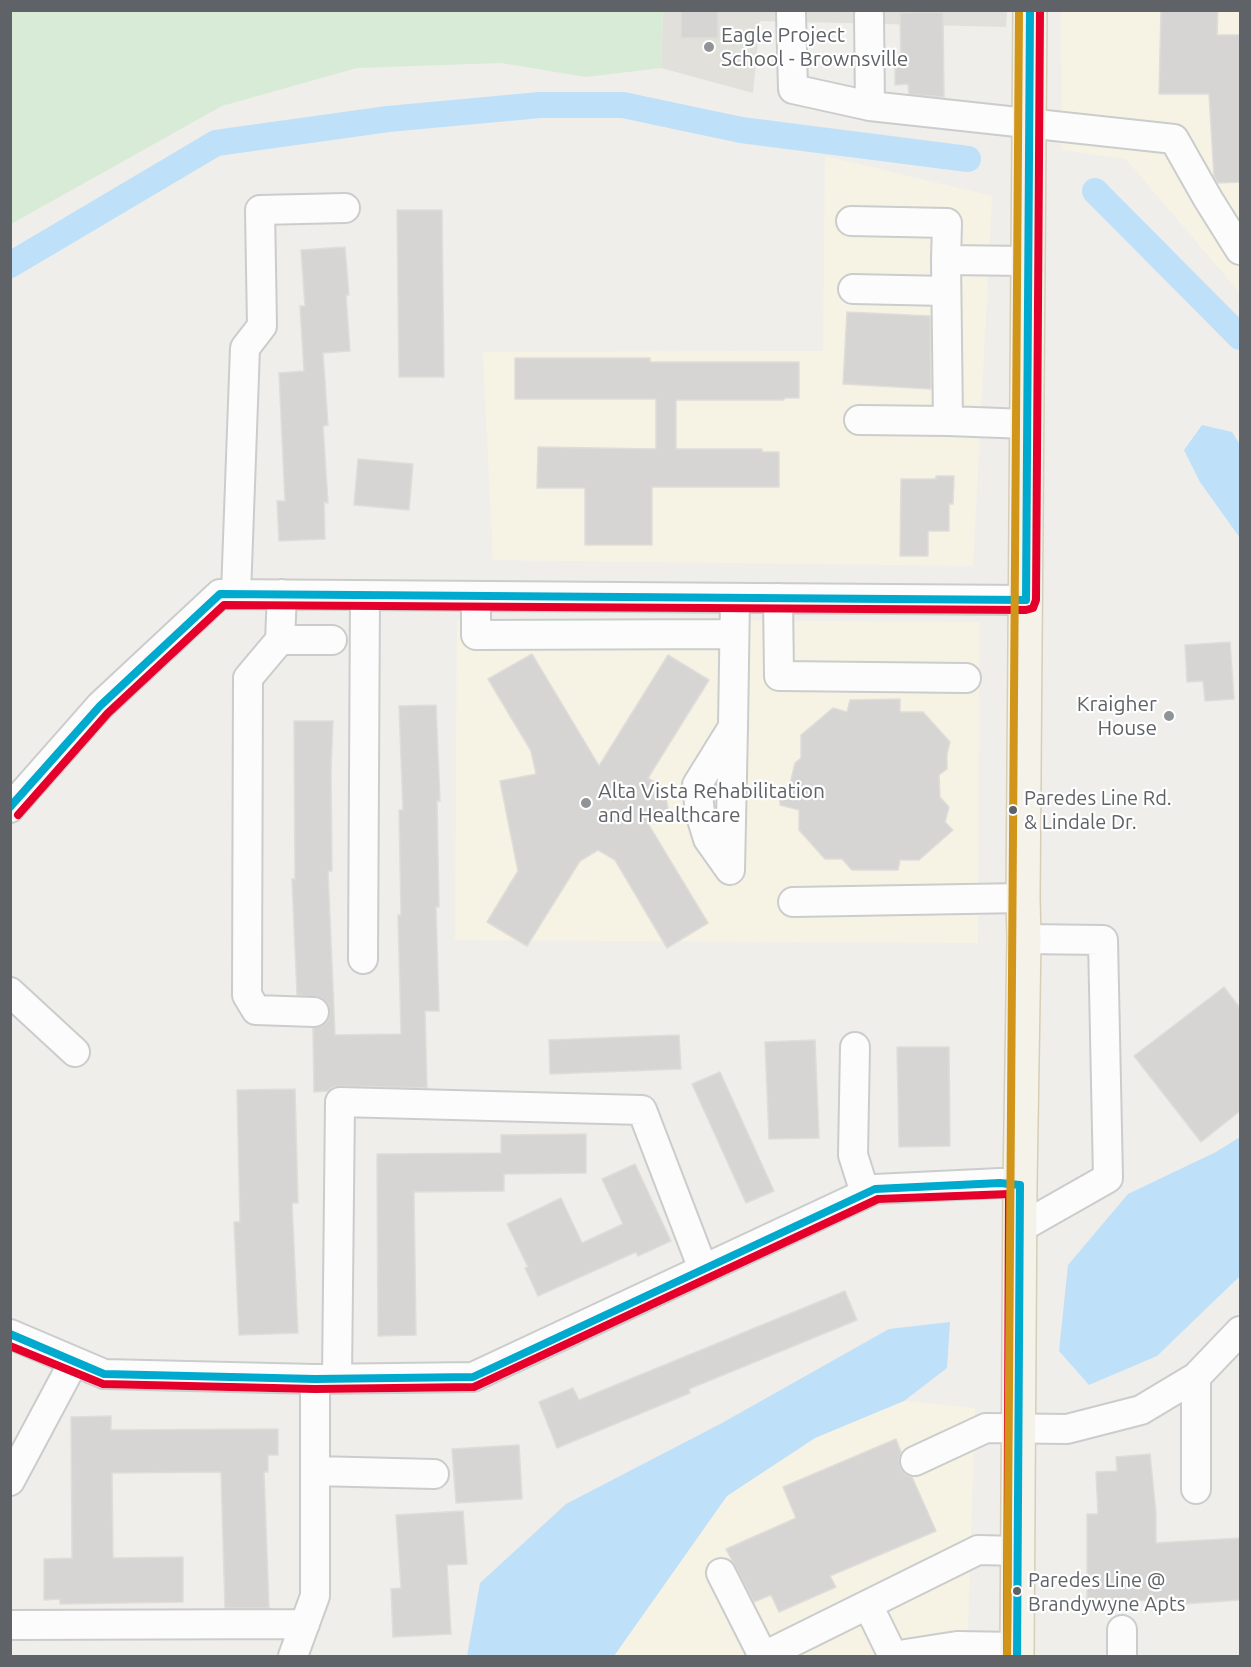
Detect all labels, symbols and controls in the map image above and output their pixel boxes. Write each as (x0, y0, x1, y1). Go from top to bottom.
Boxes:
place label: Eagle Project School - Brownsville (721, 22, 908, 72)
marker: Eagle Project School - Brownsville (702, 40, 716, 54)
place label: Kraigher House (1077, 691, 1157, 741)
marker: Kraigher House (1162, 709, 1176, 723)
place label: Alta Vista Rehabilitation and Healthcare (598, 778, 825, 828)
place label: Paredes Line Rd. & Lindale Dr. (1024, 786, 1172, 833)
marker: Alta Vista Rehabilitation and Healthcare (579, 796, 593, 810)
marker: Paredes Line Rd. & Lindale Dr. (1007, 804, 1019, 816)
place label: Paredes Line @ Brandywyne Apts (1028, 1568, 1185, 1615)
marker: Paredes Line @ Brandywyne Apts (1011, 1585, 1023, 1597)

